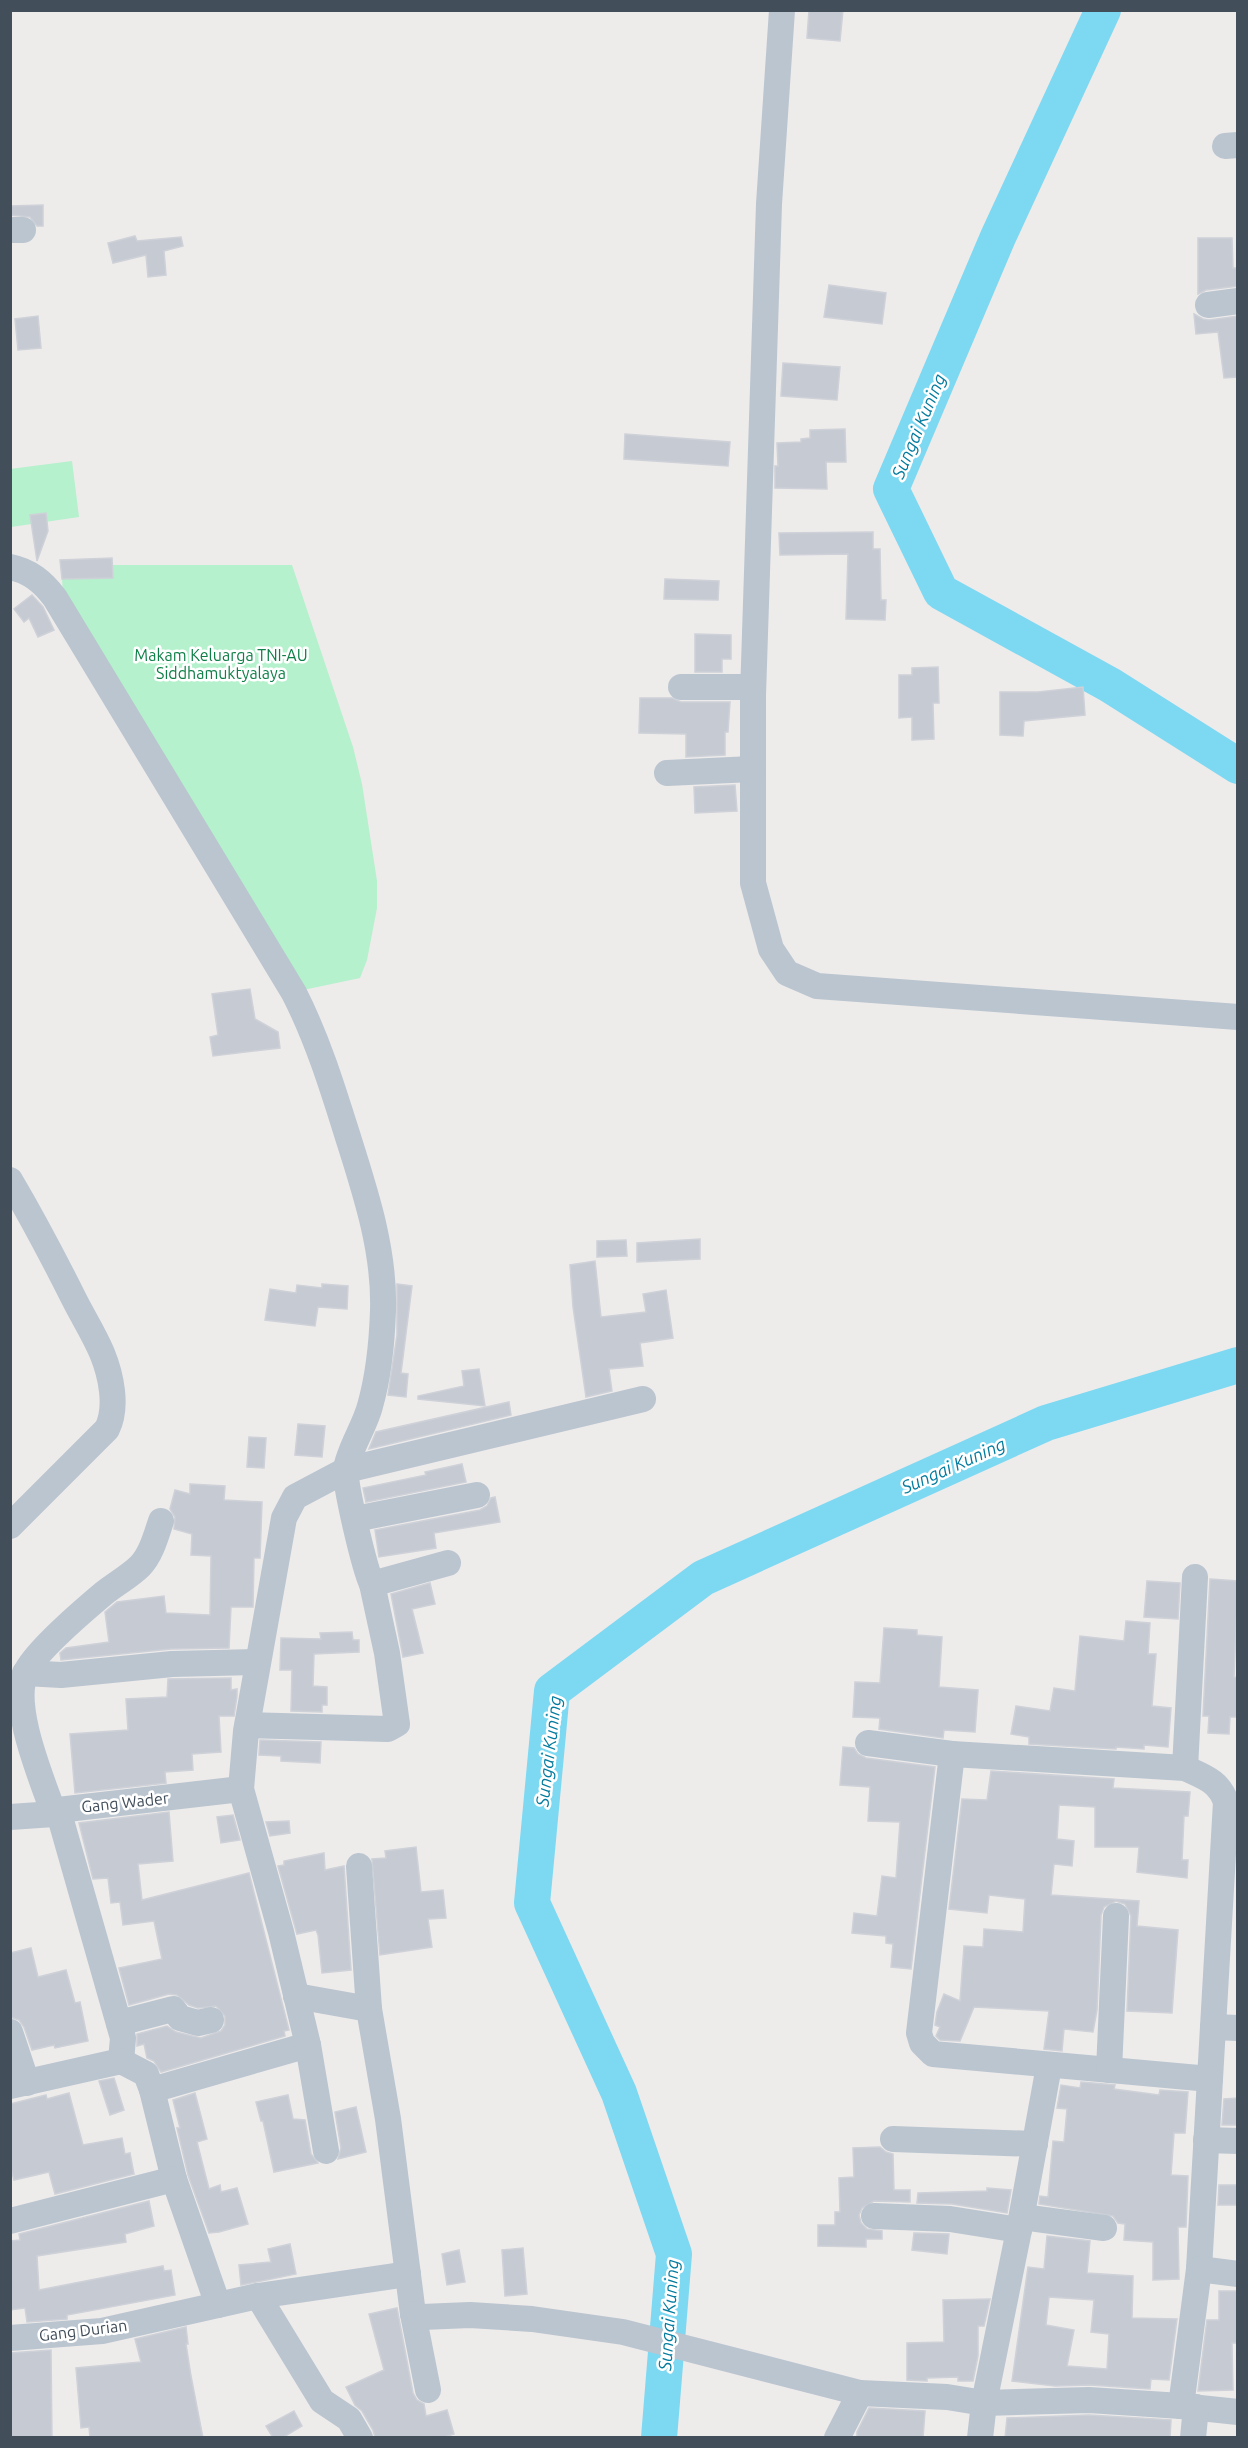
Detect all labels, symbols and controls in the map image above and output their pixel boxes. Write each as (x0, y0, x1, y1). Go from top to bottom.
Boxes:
water label: Sungai Kuning (887, 371, 949, 482)
park label: Makam Keluarga TNI-AU Siddhamuktyalaya (134, 646, 308, 682)
water label: Sungai Kuning (897, 1433, 1008, 1497)
water label: Sungai Kuning (531, 1694, 565, 1809)
street label: Gang Wader (80, 1788, 170, 1816)
water label: Sungai Kuning (654, 2258, 682, 2372)
street label: Gang Durian (38, 2316, 128, 2344)

